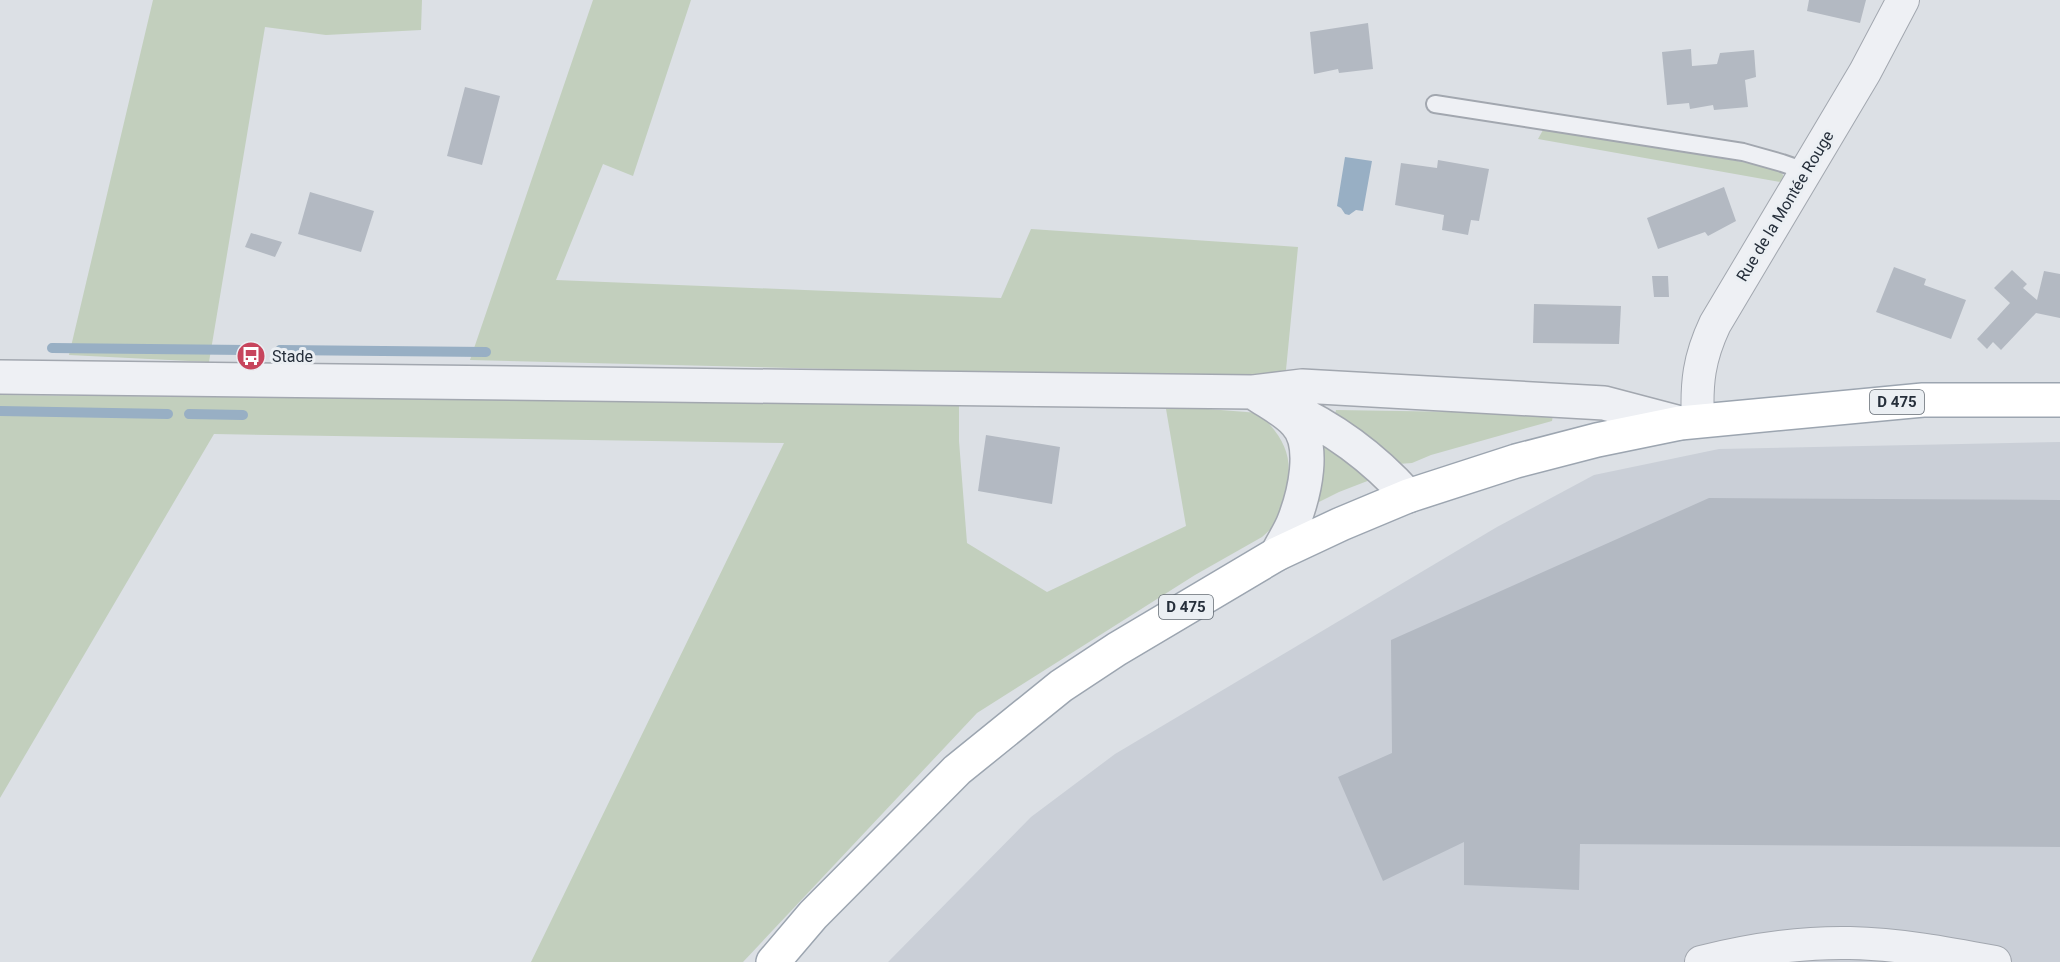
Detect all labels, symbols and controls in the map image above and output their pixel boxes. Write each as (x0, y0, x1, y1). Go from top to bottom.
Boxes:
street label: Rue de la Montée Rouge (1732, 127, 1838, 285)
bus stop icon: Stade (235, 340, 267, 372)
place label: Stade (272, 347, 313, 366)
road number: D 475 (1870, 390, 1924, 414)
road number: D 475 (1159, 595, 1213, 619)

